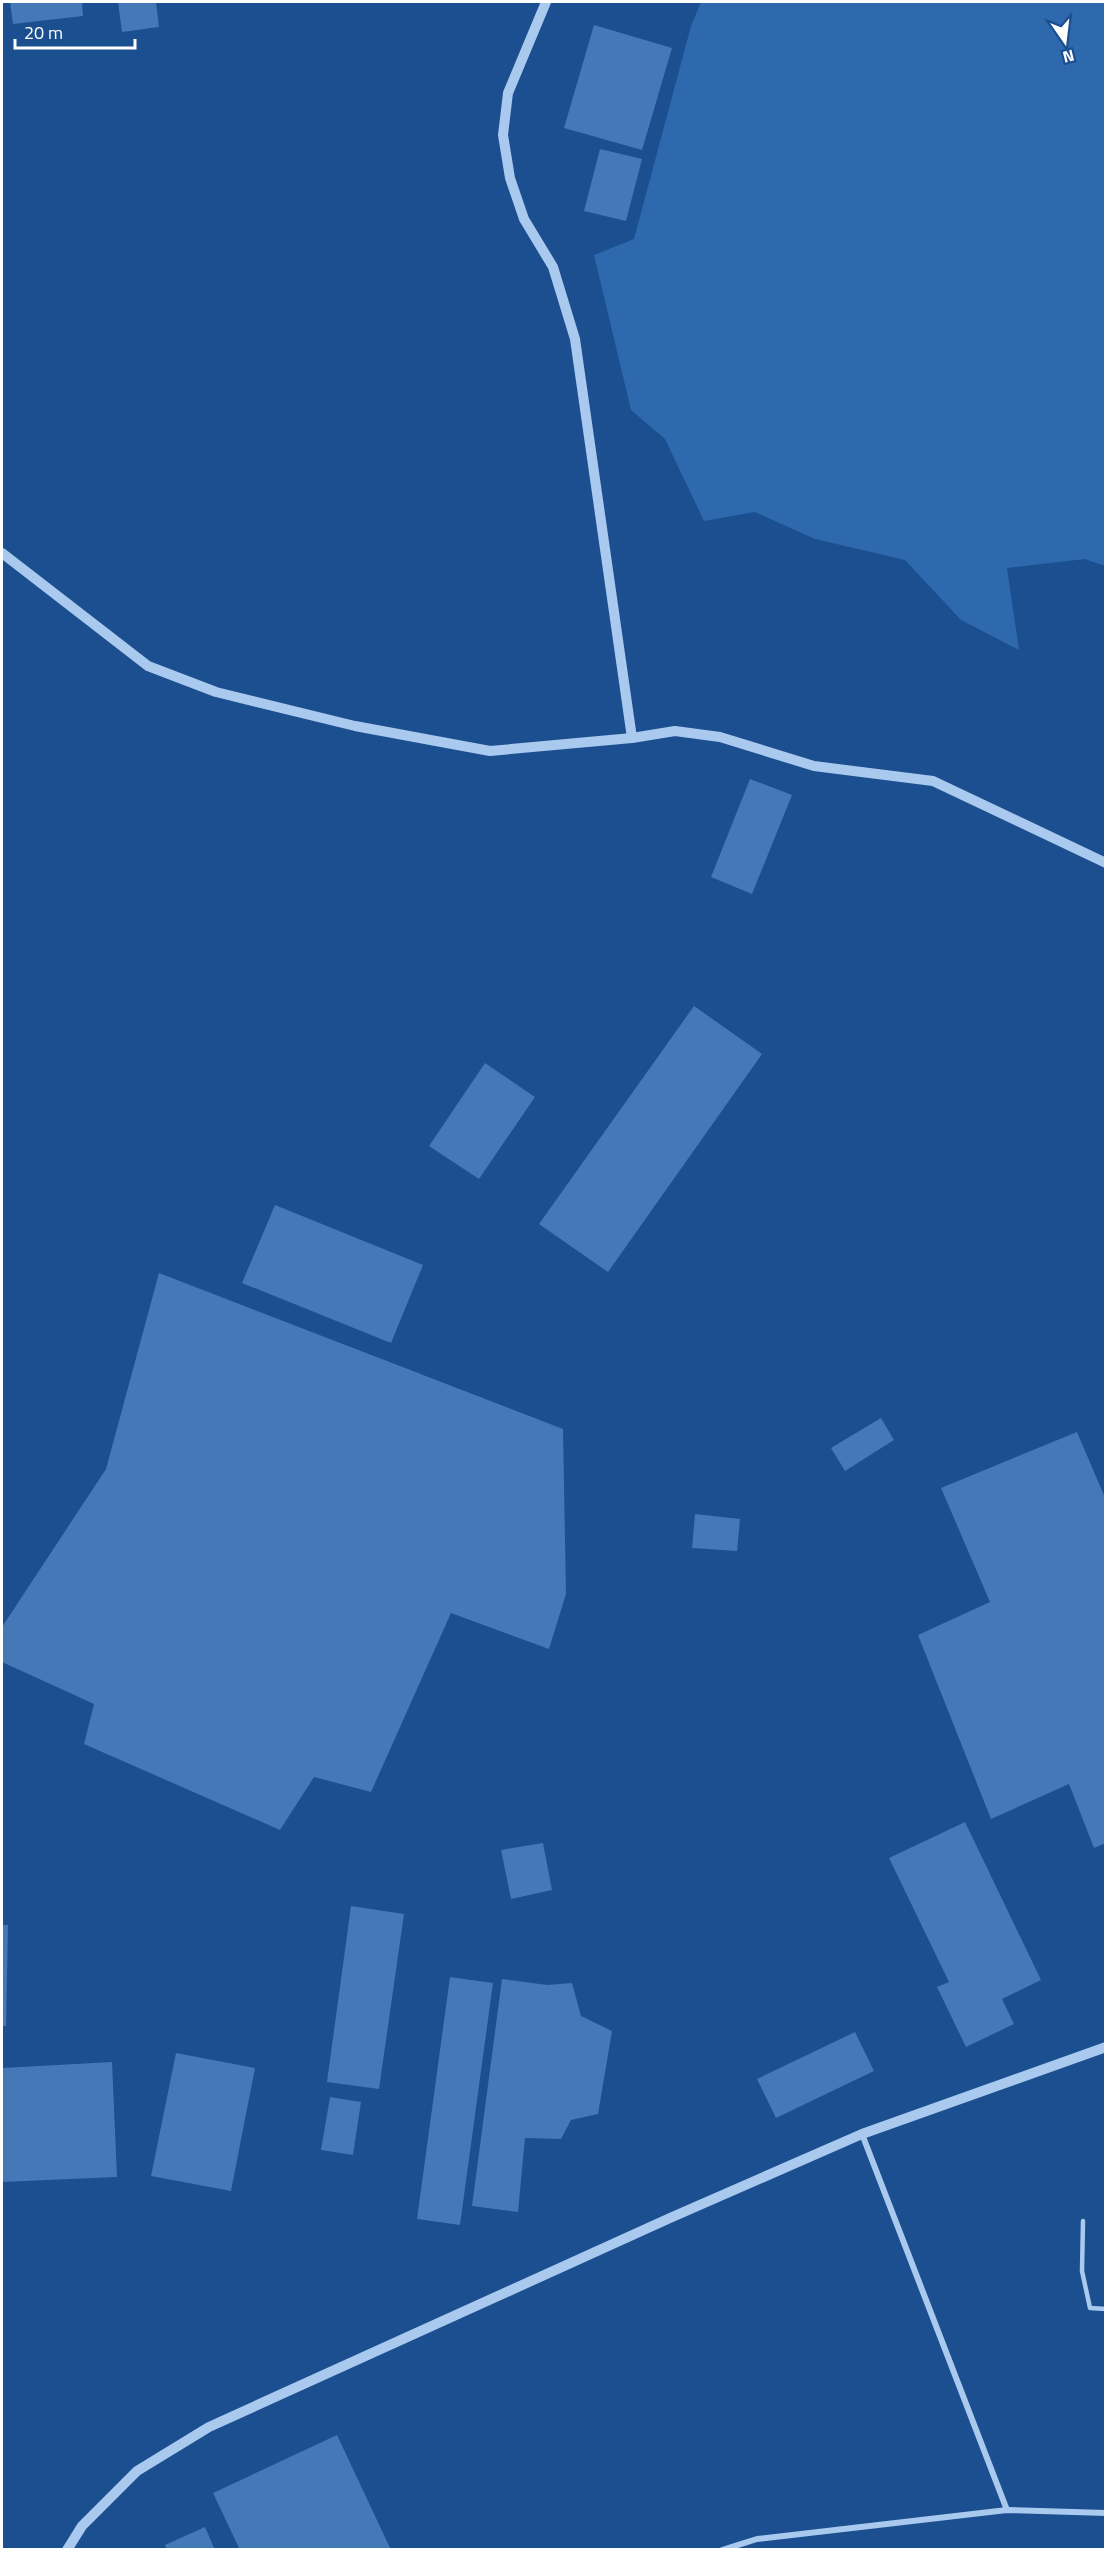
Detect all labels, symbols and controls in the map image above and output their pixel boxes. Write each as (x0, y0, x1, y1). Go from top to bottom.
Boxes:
scale bar (15, 12, 135, 50)
north arrow (1035, 12, 1095, 72)
text: 20 m (24, 19, 63, 46)
text: N (1060, 44, 1077, 70)

